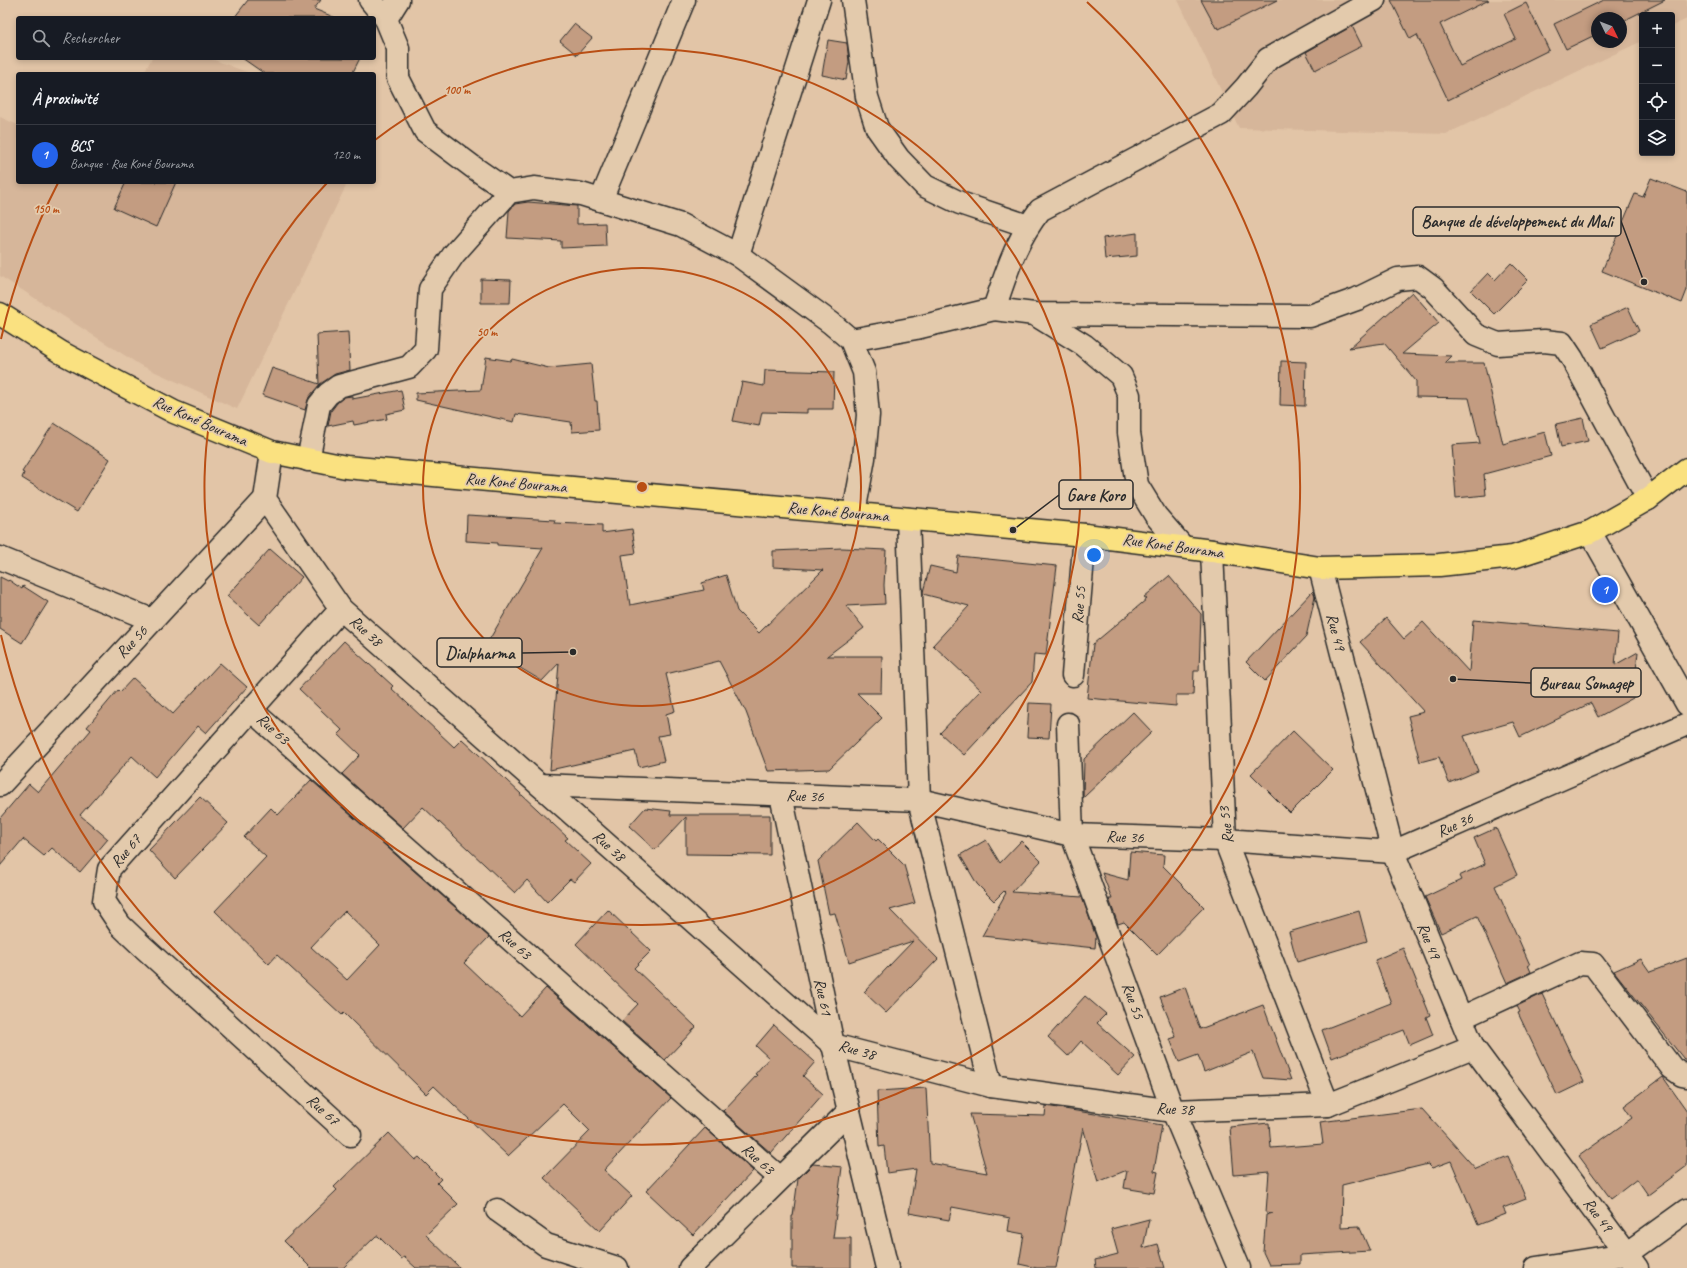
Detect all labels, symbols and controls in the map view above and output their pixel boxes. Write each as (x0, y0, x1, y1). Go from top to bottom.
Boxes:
north arrow (1591, 12, 1627, 48)
map controls (1639, 12, 1675, 156)
button: + (1639, 12, 1675, 48)
search box (16, 16, 376, 60)
icon: search (30, 27, 52, 49)
text: Rechercher (62, 29, 120, 48)
button: − (1639, 48, 1675, 84)
text: 100 m (444, 82, 471, 98)
button: locate (1639, 84, 1675, 120)
text: À proximité (32, 88, 97, 109)
button: layers (1639, 120, 1675, 156)
text: BCS (70, 137, 92, 156)
text: 1 (42, 147, 48, 163)
text: 120 m (332, 147, 360, 163)
text: Banque · Rue Koné Bourama (70, 156, 193, 172)
text: 150 m (33, 201, 60, 217)
callout: Banque de développement du Mali (1413, 207, 1621, 236)
text: Banque de développement du Mali (1421, 211, 1615, 232)
text: 50 m (477, 324, 498, 340)
street label: Rue Koné Bourama (150, 391, 251, 451)
street label: Rue Koné Bourama (465, 469, 568, 497)
centre of rings (635, 480, 649, 494)
callout: Gare Koro (1059, 480, 1133, 509)
text: Gare Koro (1067, 485, 1127, 506)
street label: Rue Koné Bourama (787, 498, 890, 526)
street label: Rue Koné Bourama (1121, 529, 1226, 563)
your location (1084, 545, 1104, 565)
pin: 1 (1592, 575, 1618, 605)
street label: Rue 55 (1067, 585, 1091, 625)
street label: Rue 38 (345, 611, 388, 652)
street label: Rue 49 (1322, 611, 1351, 654)
street label: Rue 56 (112, 621, 153, 663)
callout: Dialpharma (437, 638, 522, 667)
text: Dialpharma (445, 643, 516, 664)
callout: Bureau Somagep (1531, 668, 1641, 697)
text: Bureau Somagep (1539, 673, 1635, 694)
street label: Rue 63 (252, 709, 295, 750)
street label: Rue 36 (786, 785, 825, 807)
street label: Rue 53 (1214, 803, 1238, 845)
street label: Rue 36 (1434, 808, 1477, 842)
street label: Rue 38 (588, 826, 631, 867)
street label: Rue 36 (1106, 826, 1145, 848)
street label: Rue 67 (106, 830, 146, 872)
street label: Rue 49 (1413, 920, 1446, 964)
street label: Rue 63 (494, 924, 537, 965)
street label: Rue 61 (809, 977, 837, 1018)
street label: Rue 55 (1117, 980, 1149, 1023)
street label: Rue 38 (836, 1035, 880, 1065)
street label: Rue 67 (302, 1090, 344, 1131)
street label: Rue 38 (1156, 1098, 1196, 1120)
street label: Rue 63 (737, 1139, 780, 1180)
street label: Rue 49 (1579, 1194, 1618, 1237)

